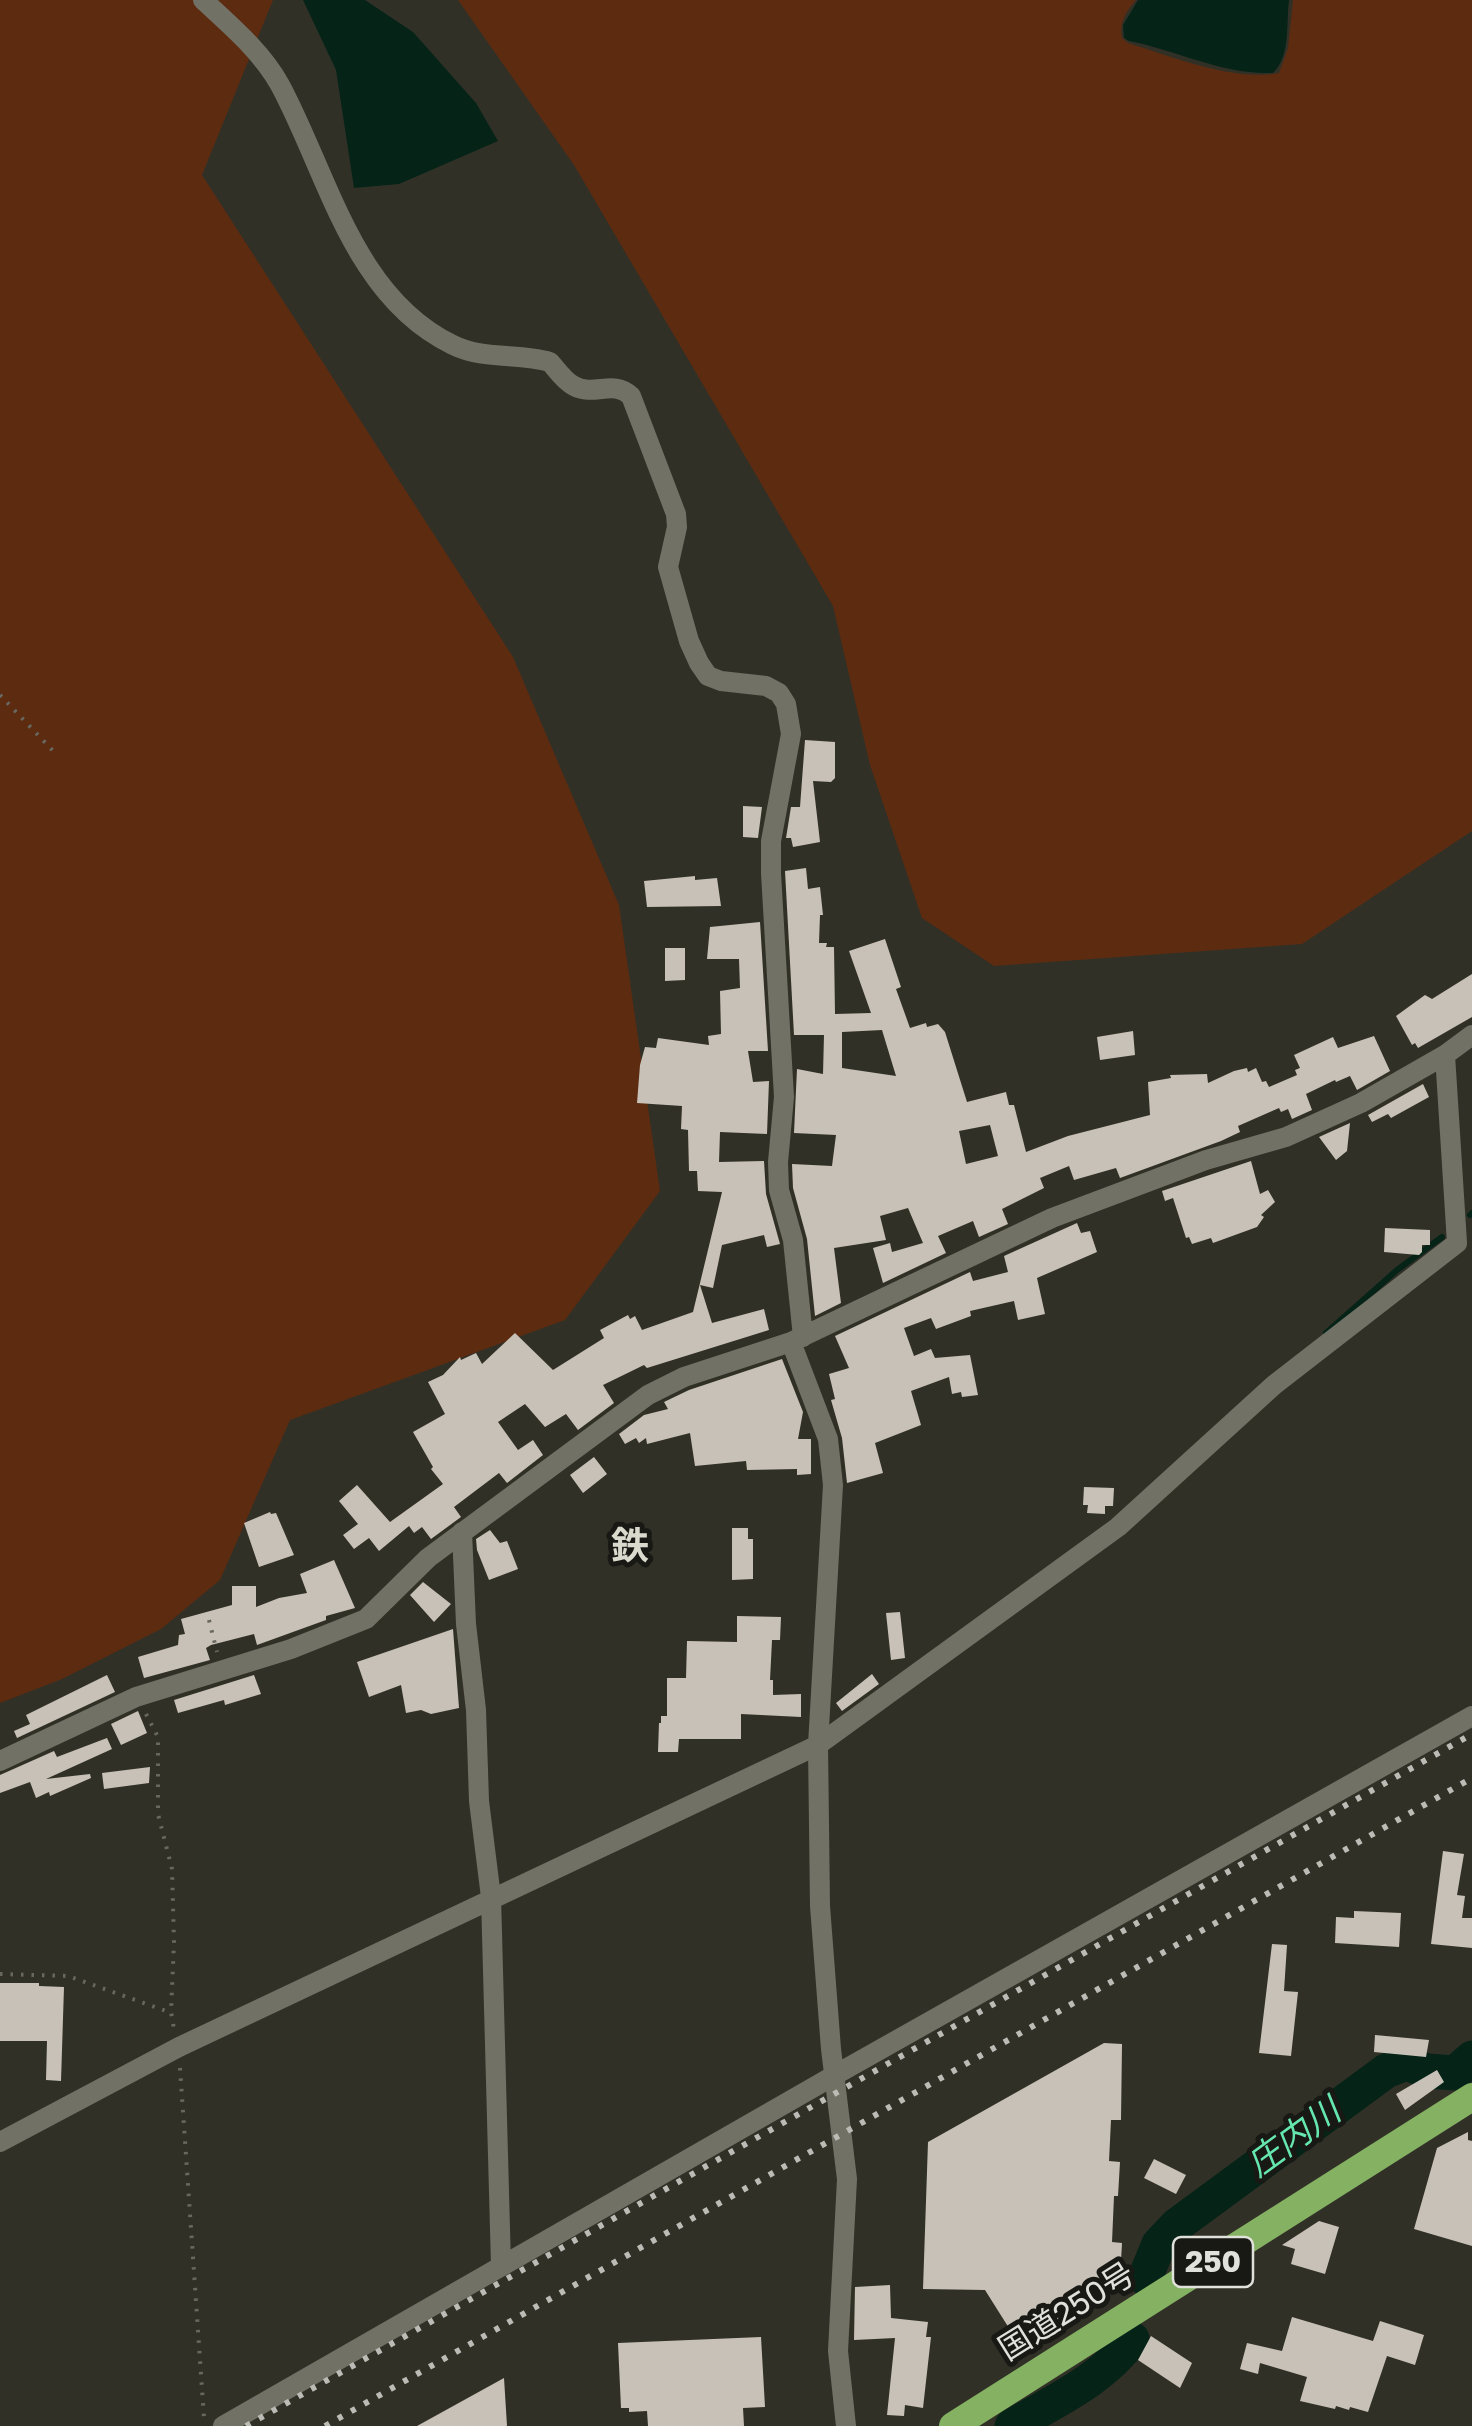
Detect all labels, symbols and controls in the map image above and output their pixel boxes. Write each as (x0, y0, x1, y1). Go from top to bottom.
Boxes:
district label: 鉄 (611, 1524, 649, 1570)
water label: 庄内川 (1239, 2090, 1349, 2186)
road number: 250 (1173, 2237, 1253, 2287)
street label: 国道250号 (992, 2255, 1142, 2369)

